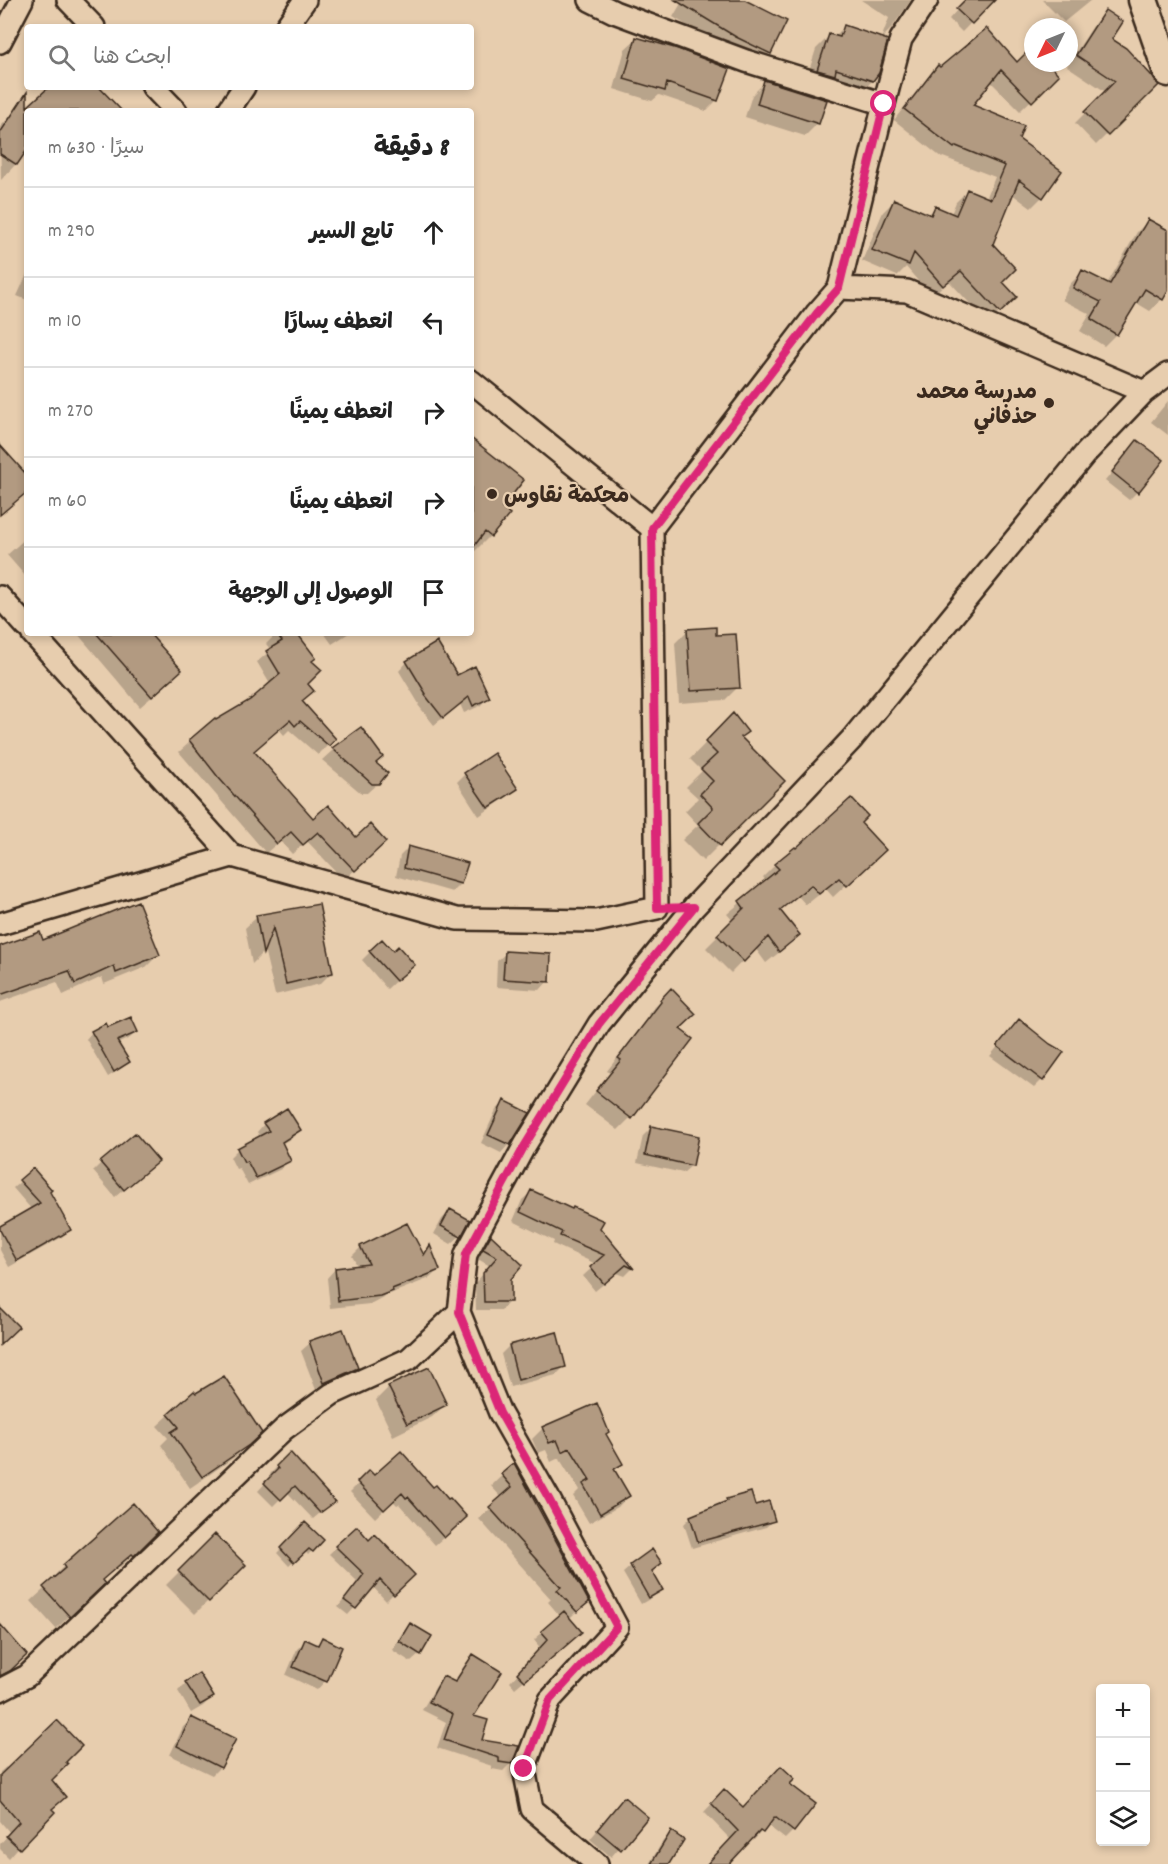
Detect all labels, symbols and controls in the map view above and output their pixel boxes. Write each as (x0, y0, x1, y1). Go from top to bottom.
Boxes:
north arrow (1024, 18, 1078, 72)
search box (24, 24, 474, 90)
icon: search (45, 41, 78, 74)
text: ابحث هنا (93, 43, 172, 74)
route start (870, 90, 896, 116)
text: 8 دقيقة (374, 131, 450, 168)
text: سيرًا · 630 m (48, 135, 144, 163)
icon: ahead (417, 216, 450, 249)
text: 290 m (48, 218, 95, 246)
text: تابع السير (310, 218, 393, 249)
icon: left (417, 306, 450, 339)
text: 10 m (48, 308, 82, 336)
text: انعطف يسارًا (284, 308, 393, 339)
place label: مدرسة محمد حذفاني (916, 378, 1037, 435)
icon: right (417, 396, 450, 429)
marker: مدرسة محمد حذفاني (1042, 396, 1056, 410)
text: 270 m (48, 398, 94, 426)
text: انعطف يمينًا (290, 398, 393, 429)
place label: محكمة نقاوس (504, 482, 629, 513)
icon: right (417, 486, 450, 519)
marker: محكمة نقاوس (485, 487, 499, 501)
text: 60 m (48, 488, 87, 516)
text: انعطف يمينًا (290, 488, 393, 519)
icon: arrive (417, 576, 450, 609)
text: الوصول إلى الوجهة (228, 578, 393, 609)
map controls (1096, 1684, 1150, 1846)
button: + (1096, 1684, 1150, 1738)
button: − (1096, 1738, 1150, 1792)
route end (510, 1755, 536, 1781)
button: layers (1096, 1792, 1150, 1846)

